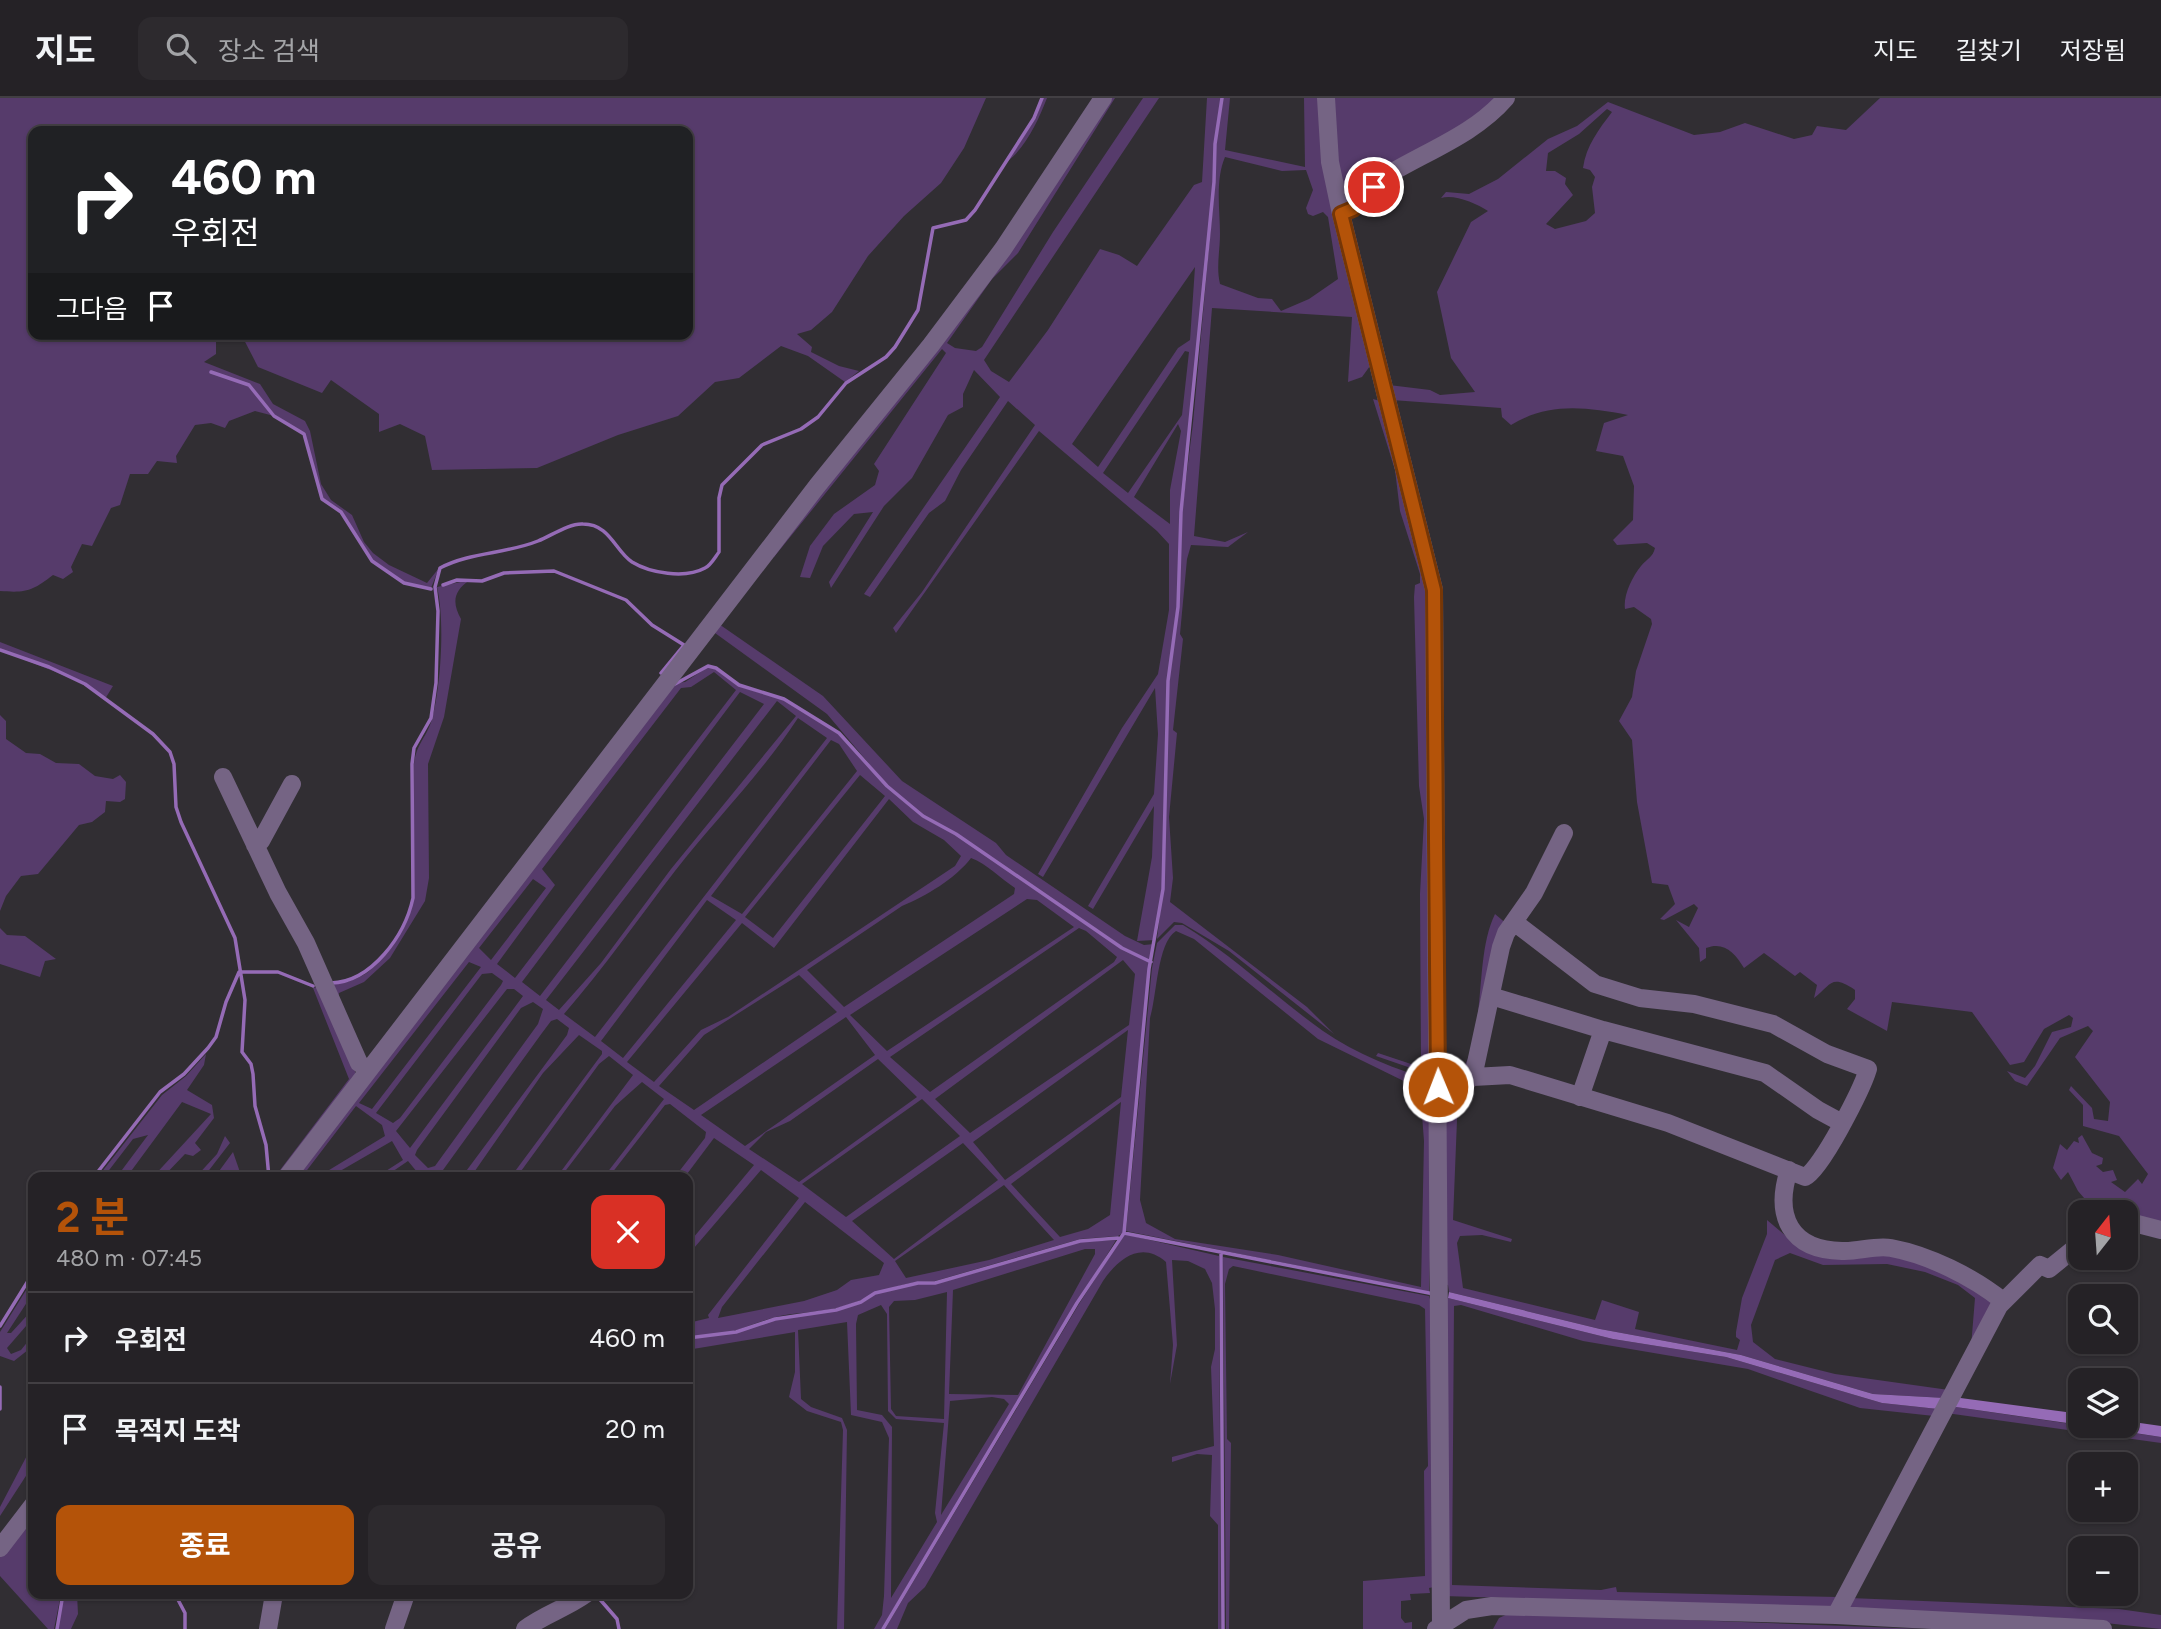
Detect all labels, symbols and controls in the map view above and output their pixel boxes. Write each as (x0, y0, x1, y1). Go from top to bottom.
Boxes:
search box (138, 17, 628, 80)
icon: search (162, 29, 200, 67)
text: 지도 (35, 31, 96, 70)
text: 장소 검색 (218, 35, 320, 67)
text: 지도 (1873, 36, 1918, 65)
text: 길찾기 (1956, 36, 2022, 65)
text: 저장됨 (2060, 36, 2126, 65)
text: 460 m (171, 147, 317, 206)
icon: right (56, 154, 147, 245)
pin (1344, 157, 1404, 217)
icon: arrive (1355, 168, 1393, 206)
text: 우회전 (171, 214, 259, 252)
icon: arrive (142, 287, 180, 325)
text: 그다음 (56, 293, 128, 325)
position arrow (1401, 1050, 1475, 1124)
text: 2 분 (56, 1192, 129, 1243)
button: close (591, 1195, 665, 1269)
north arrow (2068, 1200, 2138, 1270)
map controls (2068, 1200, 2138, 1606)
text: 480 m · 07:45 (56, 1244, 202, 1272)
button: search (2068, 1284, 2138, 1354)
icon: right (56, 1319, 94, 1357)
text: 460 m (589, 1322, 665, 1354)
text: 우회전 (115, 1324, 187, 1356)
button: layers (2068, 1368, 2138, 1438)
icon: arrive (56, 1410, 94, 1448)
text: 20 m (605, 1413, 665, 1445)
text: 목적지 도착 (115, 1415, 241, 1447)
button: + (2068, 1452, 2138, 1522)
button: 종료 (56, 1505, 354, 1585)
button: 공유 (368, 1505, 665, 1585)
button: − (2068, 1536, 2138, 1606)

